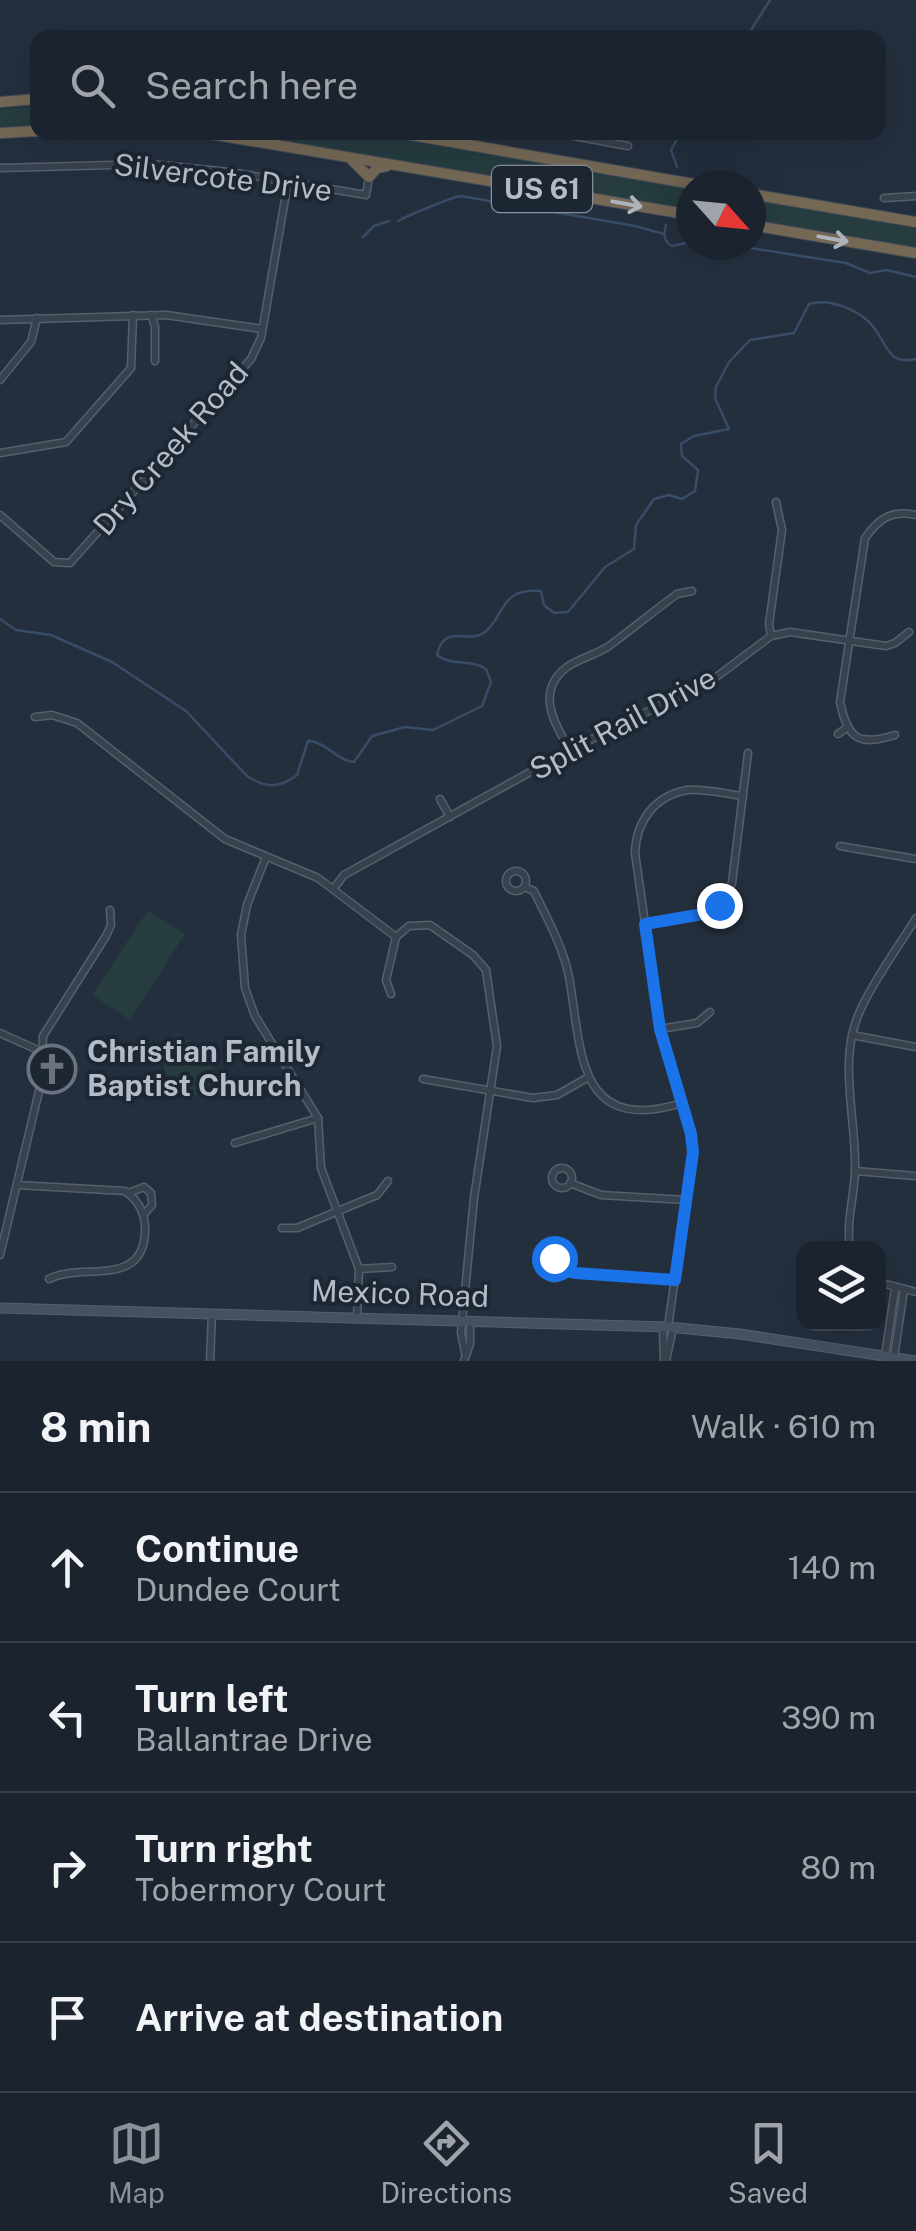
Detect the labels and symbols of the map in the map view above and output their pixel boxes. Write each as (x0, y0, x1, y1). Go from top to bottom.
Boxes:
street label: Silvercote Drive (112, 146, 334, 208)
road number: US 61 (492, 166, 592, 212)
north arrow (676, 170, 766, 260)
one-way arrow (611, 195, 643, 214)
one-way arrow (817, 230, 849, 249)
street label: Dry Creek Road (85, 354, 255, 542)
street label: Split Rail Drive (523, 659, 722, 787)
route end (697, 883, 743, 929)
place label: Christian Family Baptist Church (87, 1033, 321, 1103)
church icon: Christian Family Baptist Church (26, 1043, 78, 1095)
route start (532, 1236, 578, 1282)
street label: Mexico Road (310, 1272, 490, 1314)

